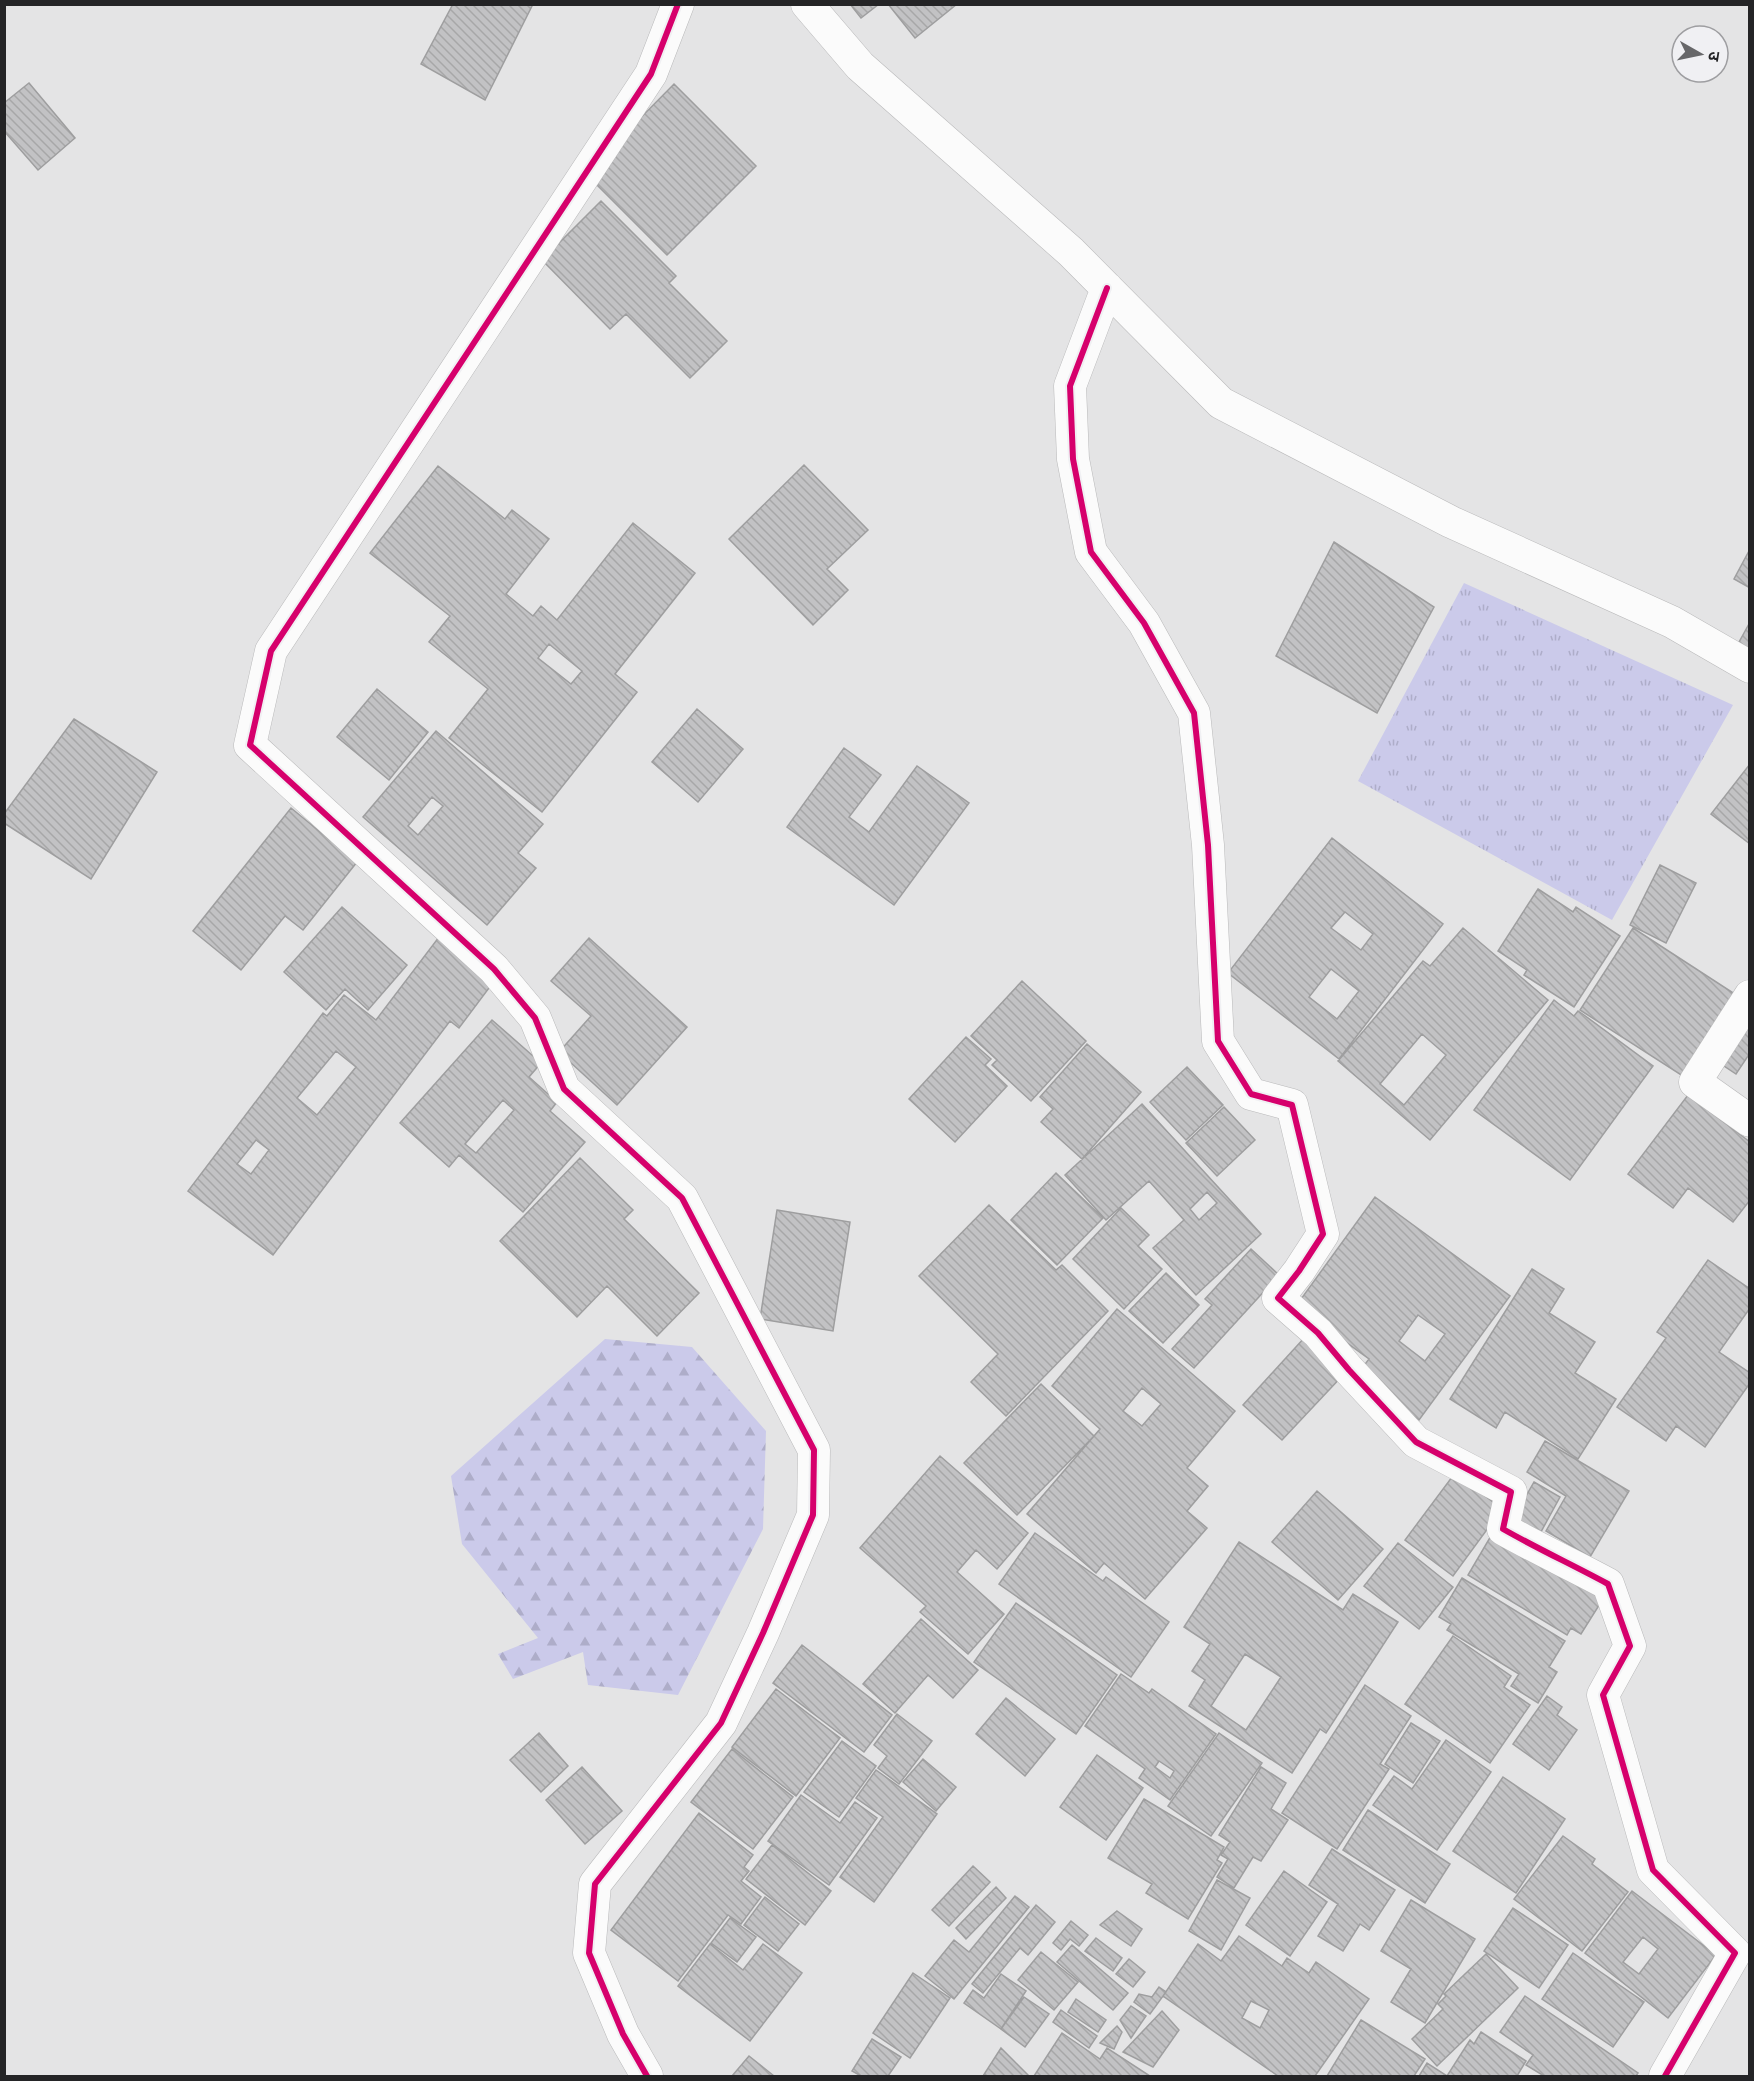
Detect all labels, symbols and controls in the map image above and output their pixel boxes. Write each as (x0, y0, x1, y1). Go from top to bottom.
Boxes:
north arrow (1670, 24, 1730, 84)
text: उ (1703, 50, 1725, 63)

